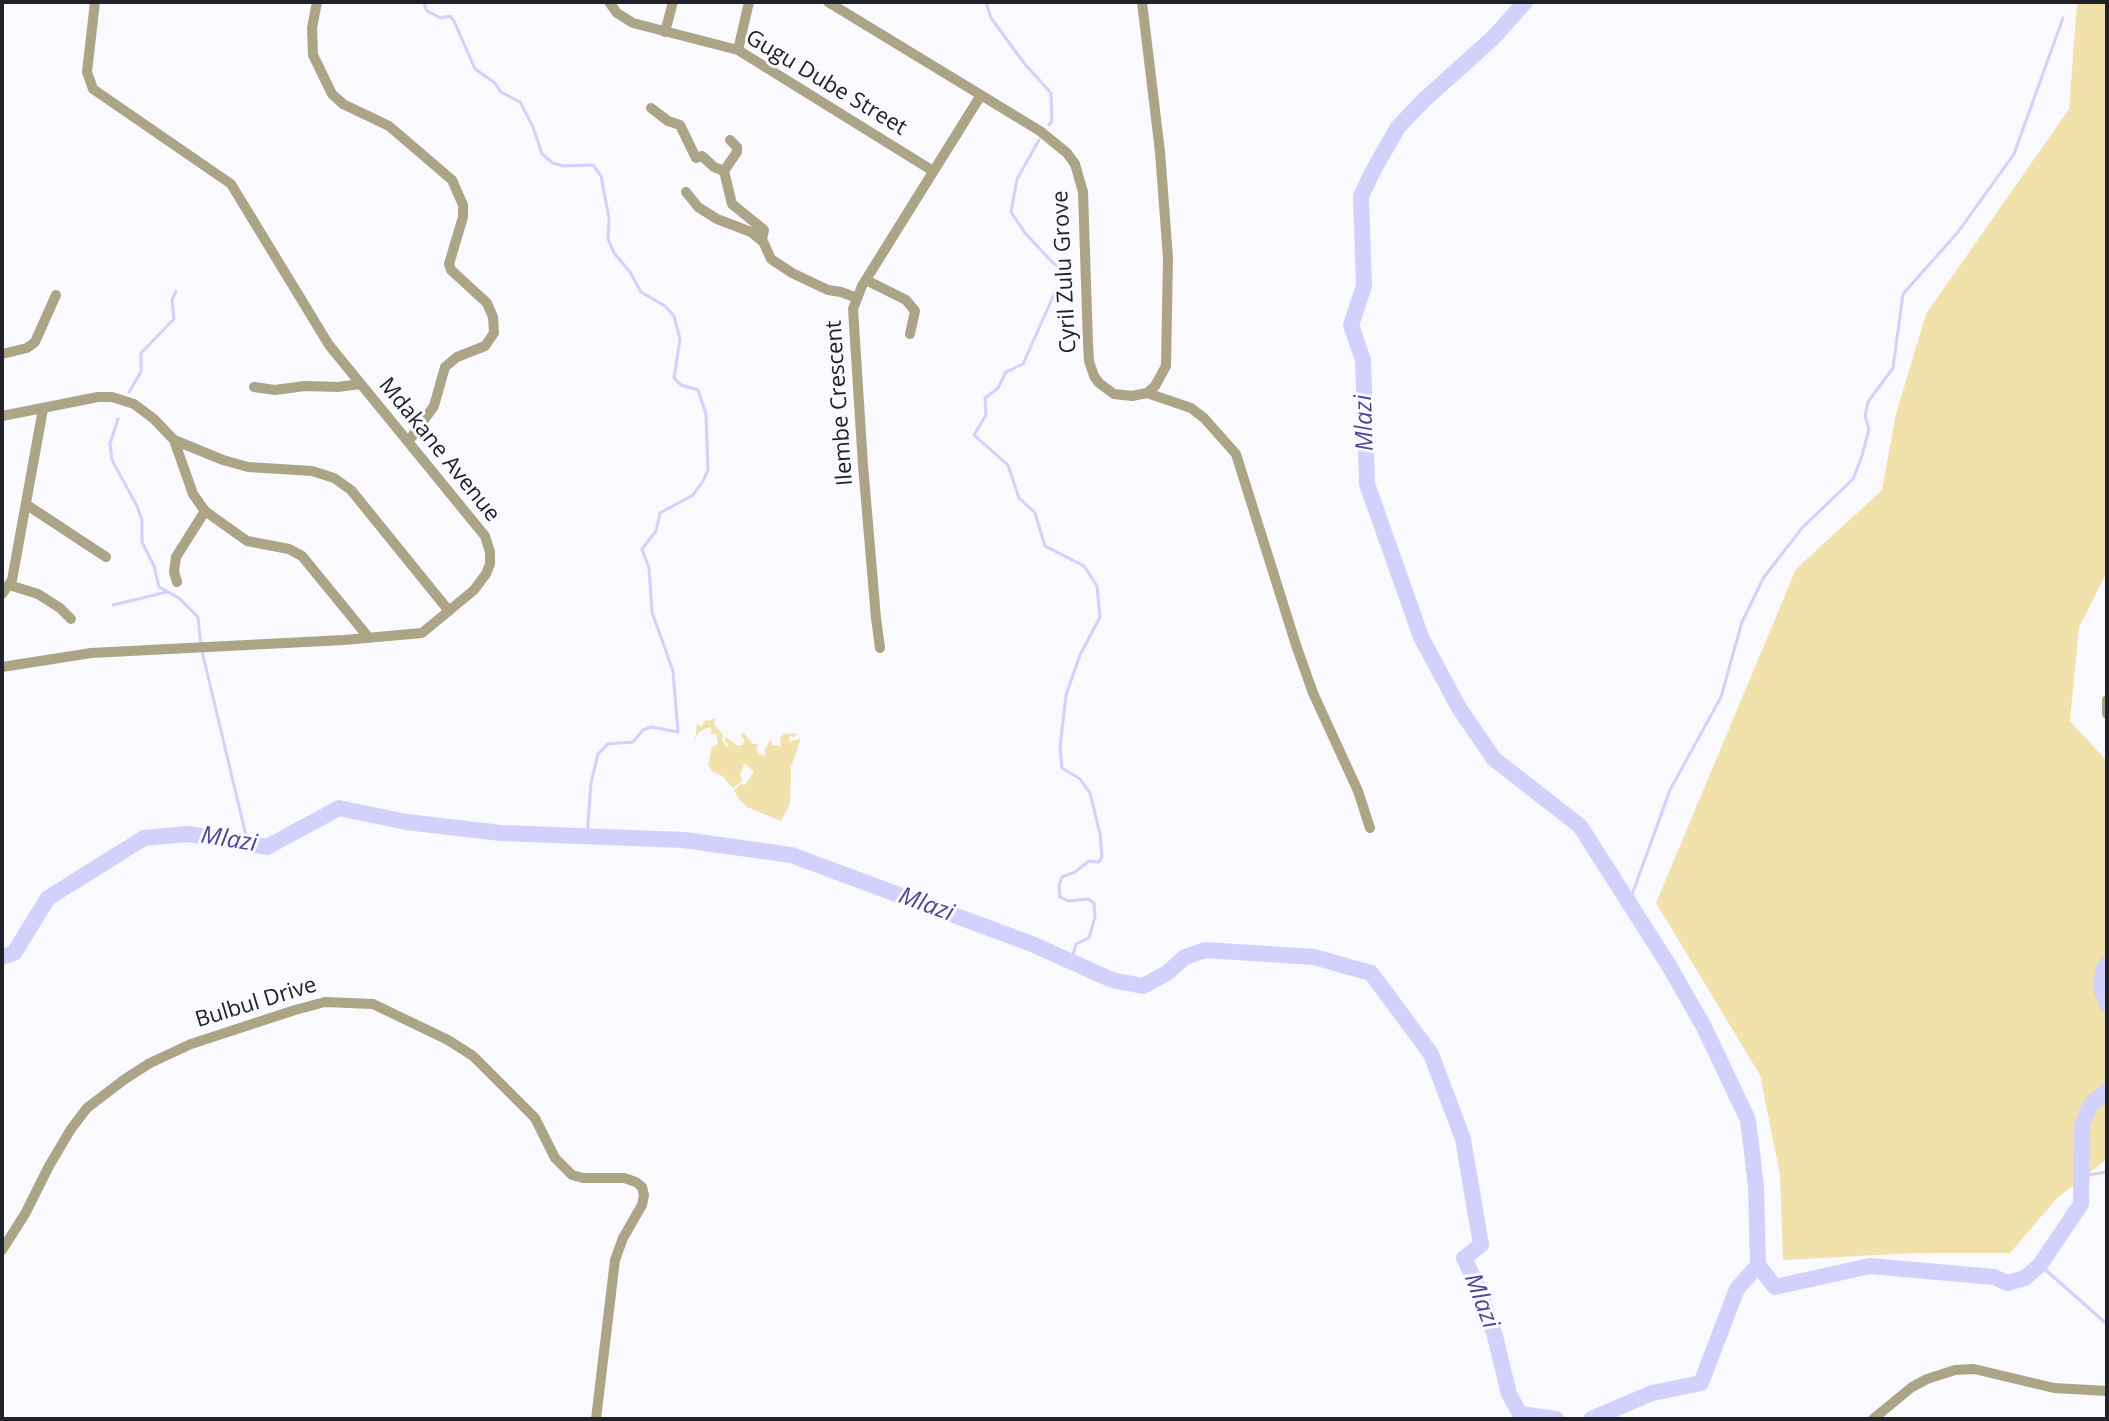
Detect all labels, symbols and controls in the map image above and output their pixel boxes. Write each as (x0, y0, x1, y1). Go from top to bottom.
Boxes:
street label: Gugu Dube Street (741, 25, 911, 141)
street label: Cyril Zulu Grove (1048, 190, 1082, 354)
street label: Ilembe Crescent (821, 319, 859, 487)
street label: Mdakane Avenue (373, 373, 505, 527)
water label: Mlazi (1350, 394, 1380, 452)
water label: Mlazi (199, 821, 259, 859)
water label: Mlazi (895, 882, 957, 928)
street label: Bulbul Drive (192, 972, 320, 1034)
water label: Mlazi (1457, 1270, 1505, 1332)

